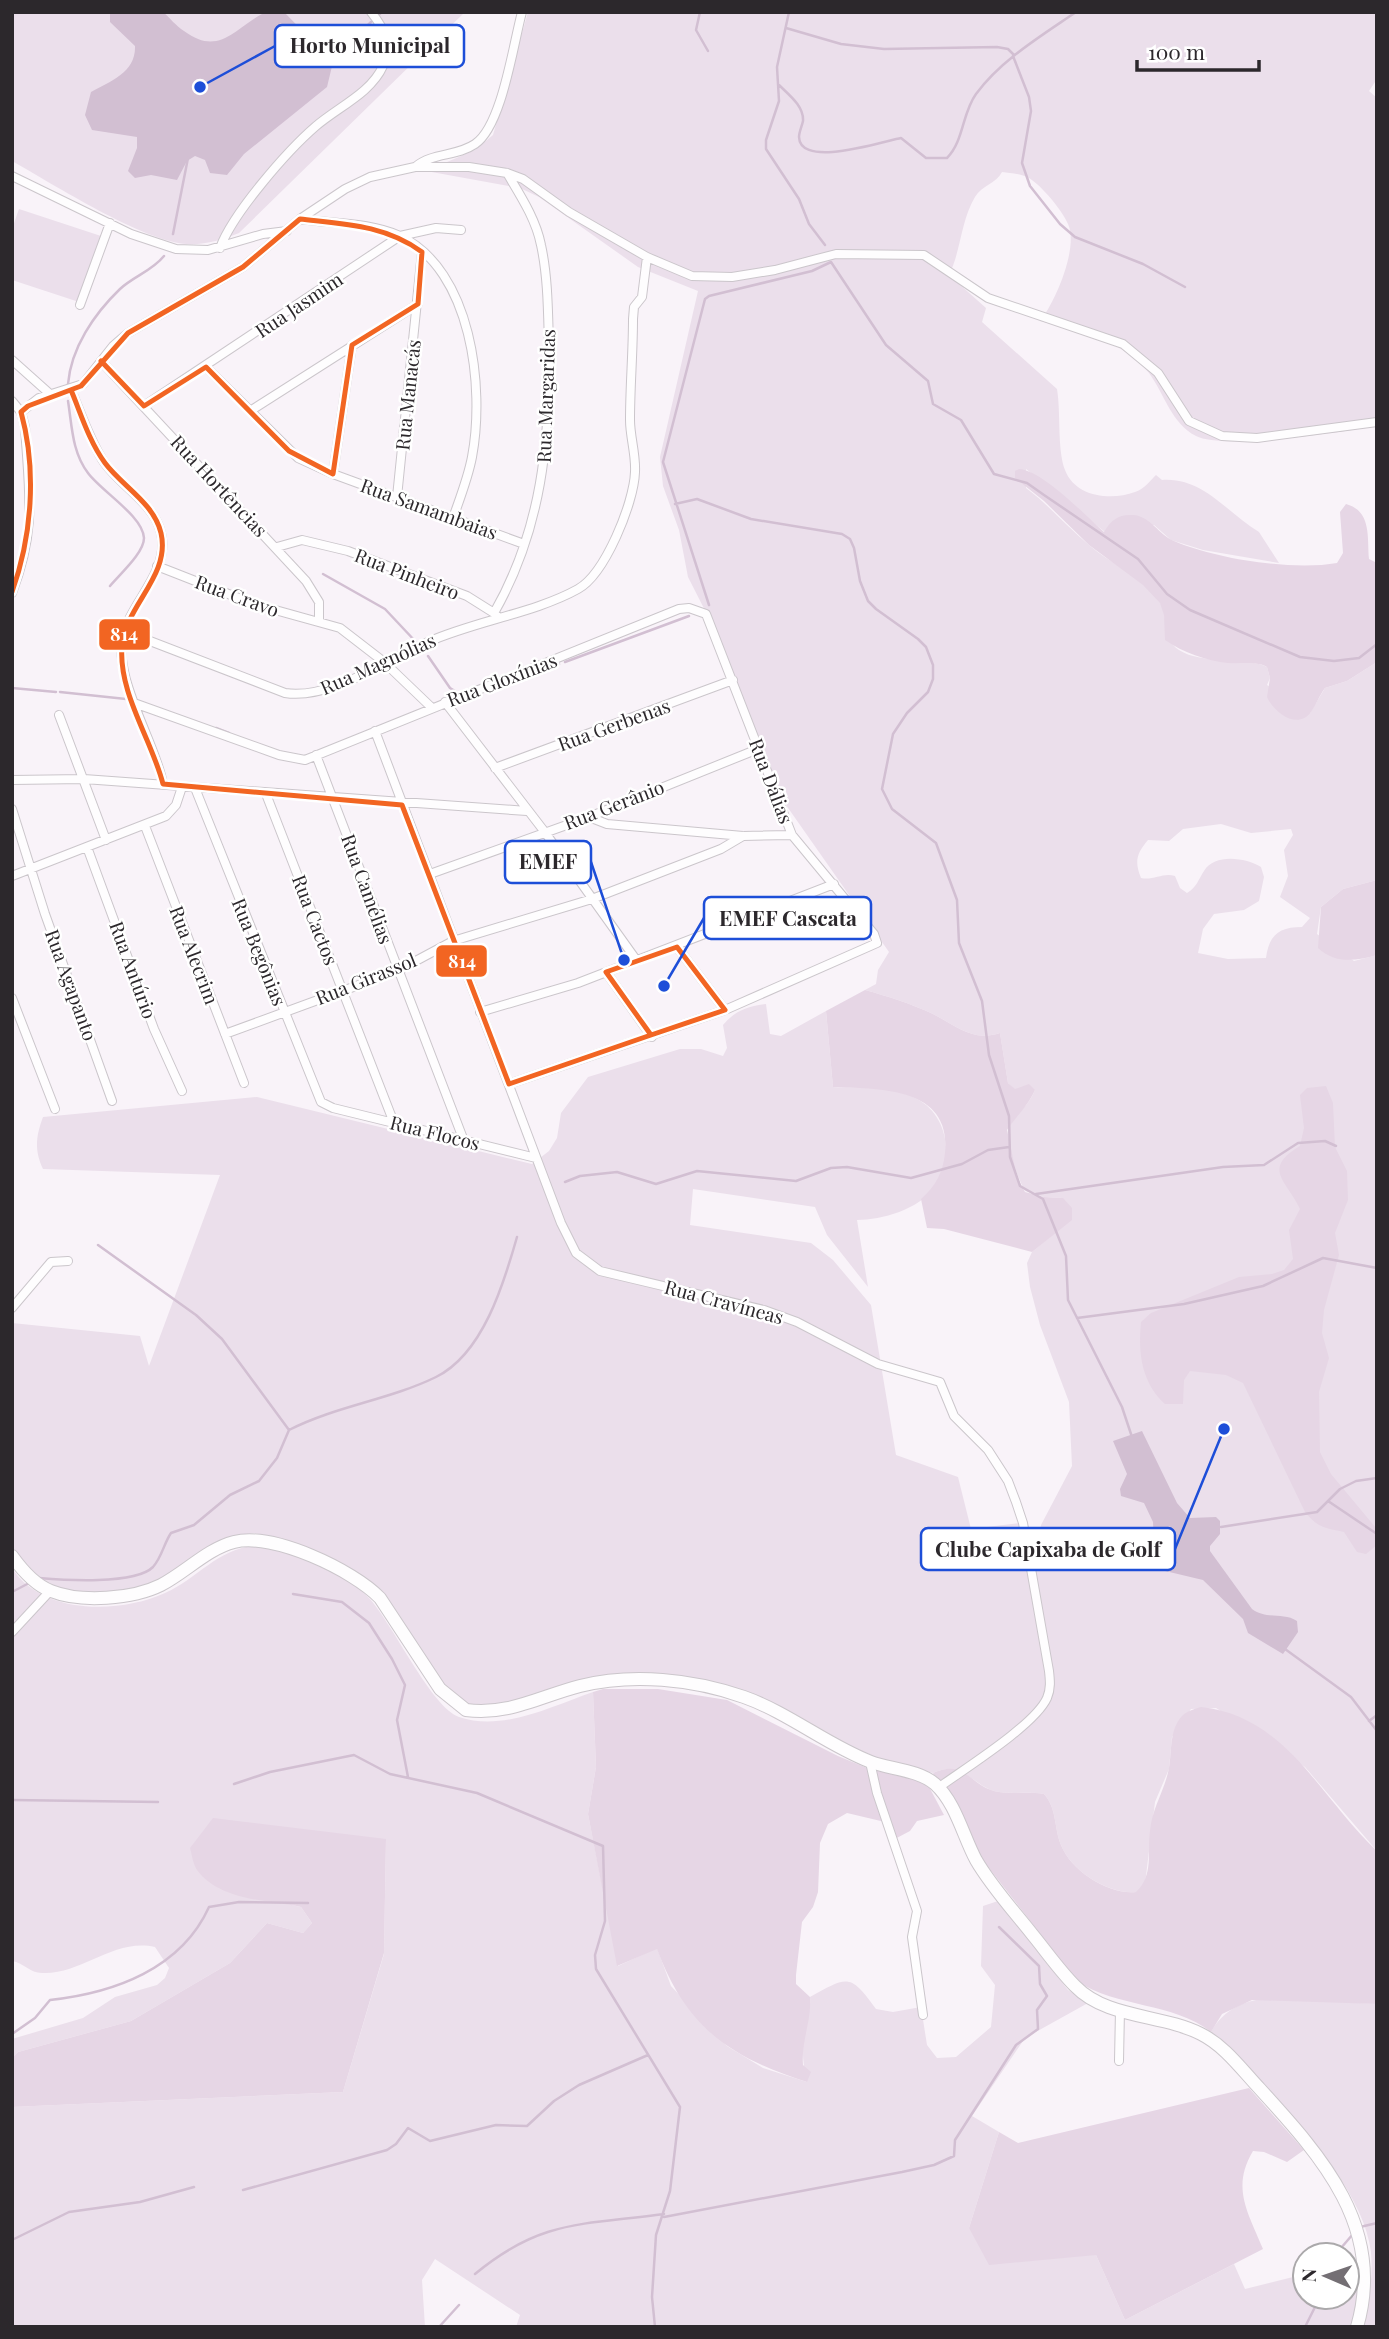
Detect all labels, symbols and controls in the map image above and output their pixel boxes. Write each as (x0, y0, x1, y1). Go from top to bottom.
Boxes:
callout: Horto Municipal (275, 25, 464, 67)
scale bar (1137, 28, 1260, 72)
text: Horto Municipal (290, 30, 451, 58)
text: 100 m (1148, 37, 1205, 65)
street label: Rua Jasmim (250, 265, 347, 343)
street label: Rua Margaridas (530, 329, 560, 463)
street label: Rua Manacás (388, 338, 426, 452)
street label: Rua Hortências (166, 429, 274, 542)
street label: Rua Samambaias (357, 471, 501, 545)
street label: Rua Pinheiro (351, 541, 463, 605)
street label: Rua Cravo (192, 568, 283, 622)
line badge: 814 (98, 618, 151, 651)
text: 814 (110, 620, 138, 646)
street label: Rua Magnólias (316, 626, 439, 700)
street label: Rua Gloxínias (443, 646, 561, 712)
street label: Rua Gerbenas (554, 692, 674, 756)
street label: Rua Dálias (744, 734, 800, 827)
street label: Rua Gerânio (560, 773, 668, 835)
street label: Rua Camélias (336, 830, 400, 947)
callout: EMEF (505, 841, 591, 883)
text: EMEF (519, 846, 577, 874)
street label: Rua Cactos (287, 871, 345, 969)
street label: Rua Begônias (227, 894, 293, 1009)
callout: EMEF Cascata (704, 897, 871, 939)
street label: Rua Alecrim (164, 902, 226, 1008)
text: EMEF Cascata (719, 903, 857, 931)
street label: Rua Antúrio (104, 917, 164, 1022)
street label: Rua Agapanto (40, 925, 104, 1044)
line badge: 814 (435, 944, 488, 978)
street label: Rua Girassol (311, 946, 421, 1010)
text: 814 (448, 947, 476, 973)
street label: Rua Flocos (388, 1108, 483, 1156)
street label: Rua Cravíneas (662, 1273, 787, 1329)
callout: Clube Capixaba de Golf (921, 1528, 1175, 1570)
text: Clube Capixaba de Golf (935, 1534, 1164, 1562)
north arrow (1291, 2241, 1361, 2311)
text: N (1295, 2268, 1321, 2283)

